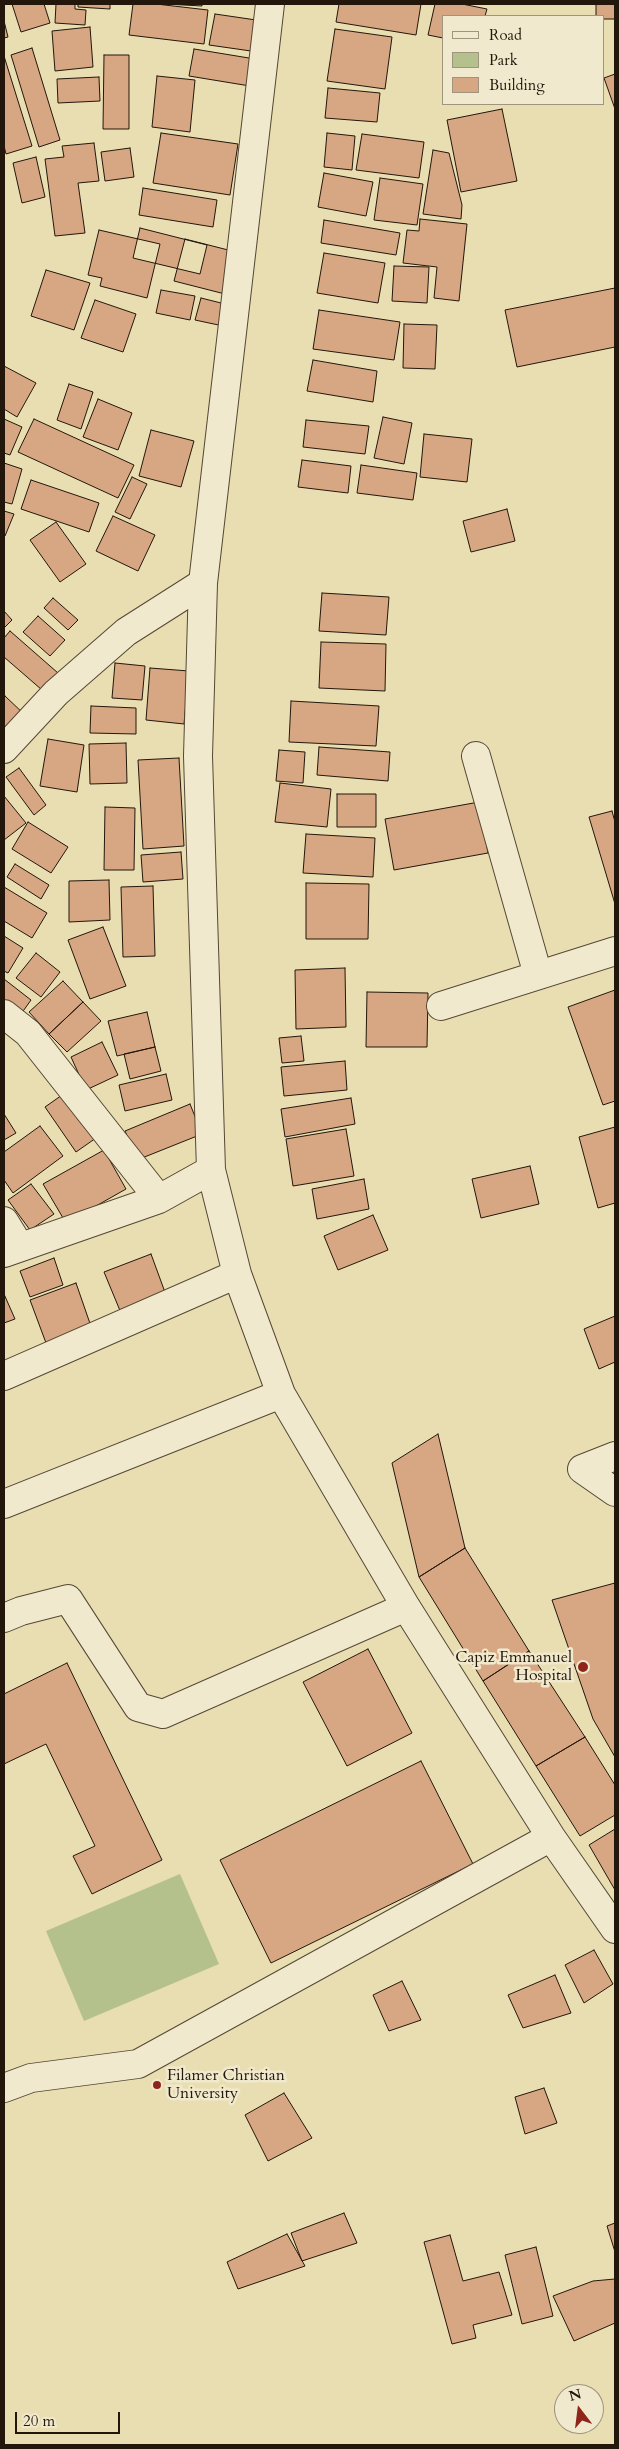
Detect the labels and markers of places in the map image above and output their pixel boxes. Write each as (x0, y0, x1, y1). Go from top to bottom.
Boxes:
place label: Capiz Emmanuel Hospital (455, 1648, 572, 1686)
marker: Capiz Emmanuel Hospital (576, 1660, 590, 1674)
place label: Filamer Christian University (167, 2066, 285, 2104)
marker: Filamer Christian University (151, 2079, 163, 2091)

